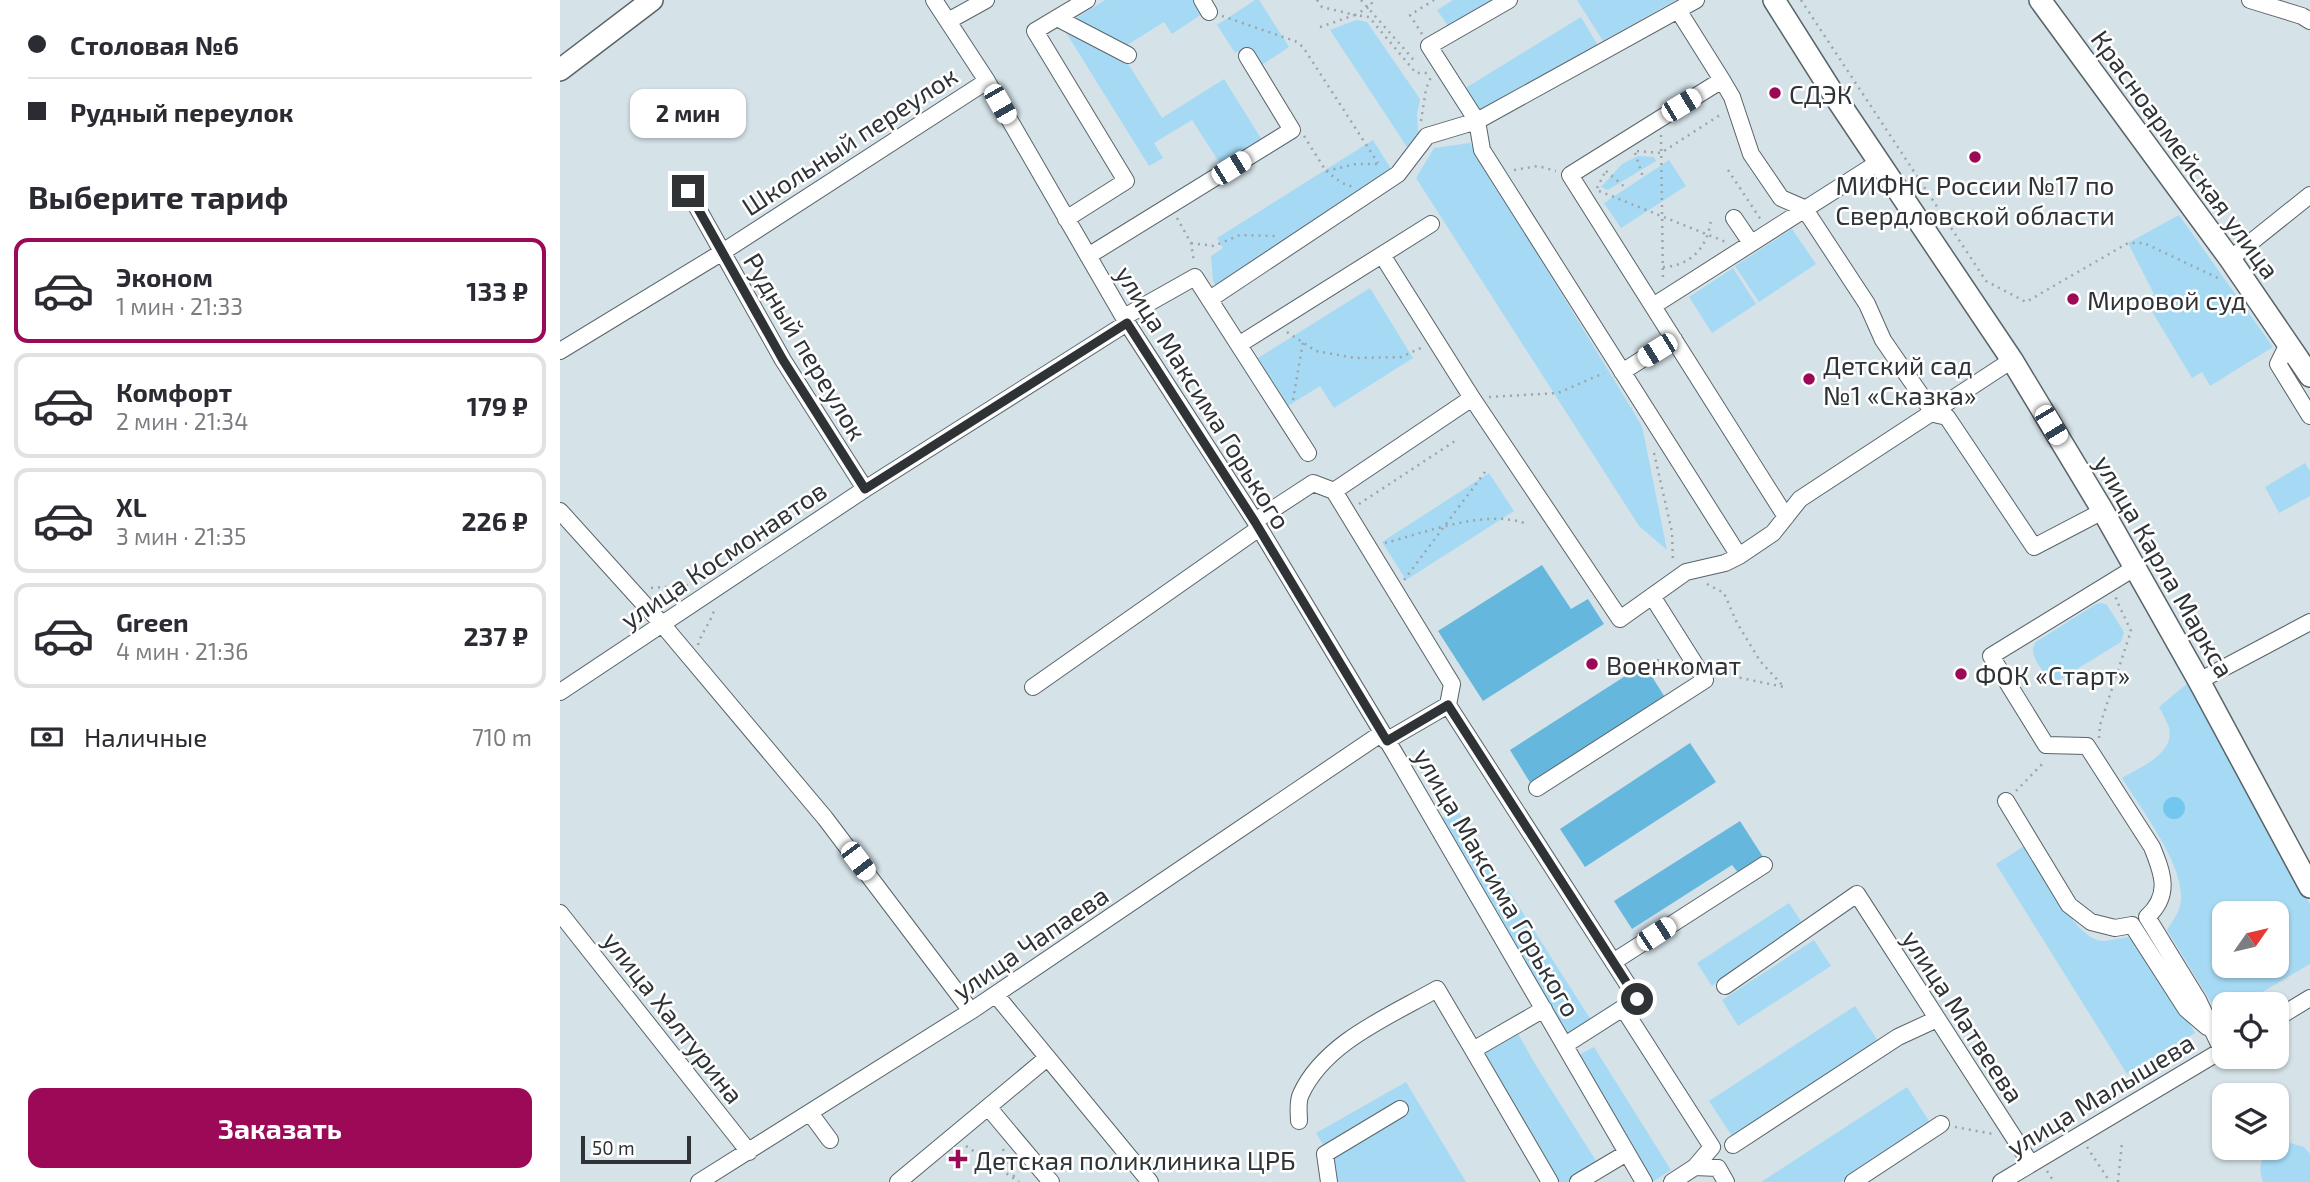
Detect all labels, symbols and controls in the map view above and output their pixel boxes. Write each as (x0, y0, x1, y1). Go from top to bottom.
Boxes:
street label: Красноармейская улица (2085, 24, 2287, 285)
text: Столовая №6 (70, 29, 239, 60)
street label: Школьный переулок (736, 59, 963, 222)
place label: СДЭК (1789, 78, 1852, 109)
car (981, 81, 1020, 127)
car (1658, 85, 1705, 125)
marker: СДЭК (1767, 85, 1783, 101)
callout: 2 мин (630, 90, 746, 138)
text: Рудный переулок (70, 96, 294, 127)
text: 2 мин (656, 99, 720, 127)
car (1208, 148, 1255, 188)
marker: МИФНС России №17 по Свердловской области (1967, 149, 1983, 165)
place label: МИФНС России №17 по Свердловской области (1835, 169, 2115, 230)
route end (672, 175, 704, 207)
text: Выберите тариф (28, 177, 288, 215)
street label: Рудный переулок (737, 247, 874, 446)
icon: car (32, 259, 95, 322)
street label: улица Максима Горького (1109, 259, 1298, 535)
text: Эконом (116, 261, 213, 292)
text: 133 ₽ (466, 275, 528, 306)
place label: Мировой суд (2087, 284, 2246, 316)
marker: Мировой суд (2065, 291, 2081, 307)
text: 1 мин · 21:33 (116, 292, 243, 320)
car (1634, 330, 1681, 370)
place label: Детский сад №1 «Сказка» (1823, 349, 1976, 410)
marker: Детский сад №1 «Сказка» (1801, 371, 1817, 387)
icon: car (32, 374, 95, 437)
text: Комфорт (116, 376, 232, 407)
text: 179 ₽ (467, 390, 528, 421)
car (2032, 402, 2071, 448)
text: 2 мин · 21:34 (116, 407, 248, 435)
street label: улица Карла Маркса (2088, 449, 2241, 683)
street label: улица Космонавтов (614, 474, 832, 635)
icon: car (32, 489, 95, 552)
text: XL (116, 491, 147, 522)
text: 226 ₽ (461, 505, 528, 536)
text: 3 мин · 21:35 (116, 522, 246, 550)
icon: car (32, 604, 95, 667)
text: Green (116, 606, 189, 637)
text: 237 ₽ (463, 620, 528, 651)
text: 4 мин · 21:36 (116, 637, 249, 665)
place label: Военкомат (1606, 649, 1742, 680)
marker: Военкомат (1584, 656, 1600, 672)
place label: ФОК «Старт» (1975, 659, 2130, 690)
marker: ФОК «Старт» (1953, 666, 1969, 682)
icon: cash (28, 718, 66, 756)
text: Наличные (84, 721, 207, 752)
text: 710 m (472, 723, 532, 751)
street label: улица Максима Горького (1407, 742, 1588, 1022)
car (837, 838, 880, 884)
street label: улица Чапаева (946, 879, 1114, 1006)
north arrow (2212, 901, 2289, 978)
map controls (2212, 901, 2289, 1160)
car (1633, 914, 1680, 954)
street label: улица Матвеева (1896, 924, 2031, 1109)
street label: улица Халтурина (596, 925, 751, 1110)
route start (1621, 983, 1653, 1015)
button: locate (2212, 992, 2289, 1069)
street label: улица Малышева (2001, 1026, 2200, 1163)
button: layers (2212, 1083, 2289, 1160)
button: Заказать (28, 1088, 532, 1168)
scale bar (581, 1133, 691, 1165)
text: 50 m (592, 1136, 635, 1159)
place label: Детская поликлиника ЦРБ (974, 1144, 1296, 1175)
marker: Детская поликлиника ЦРБ (948, 1149, 968, 1169)

